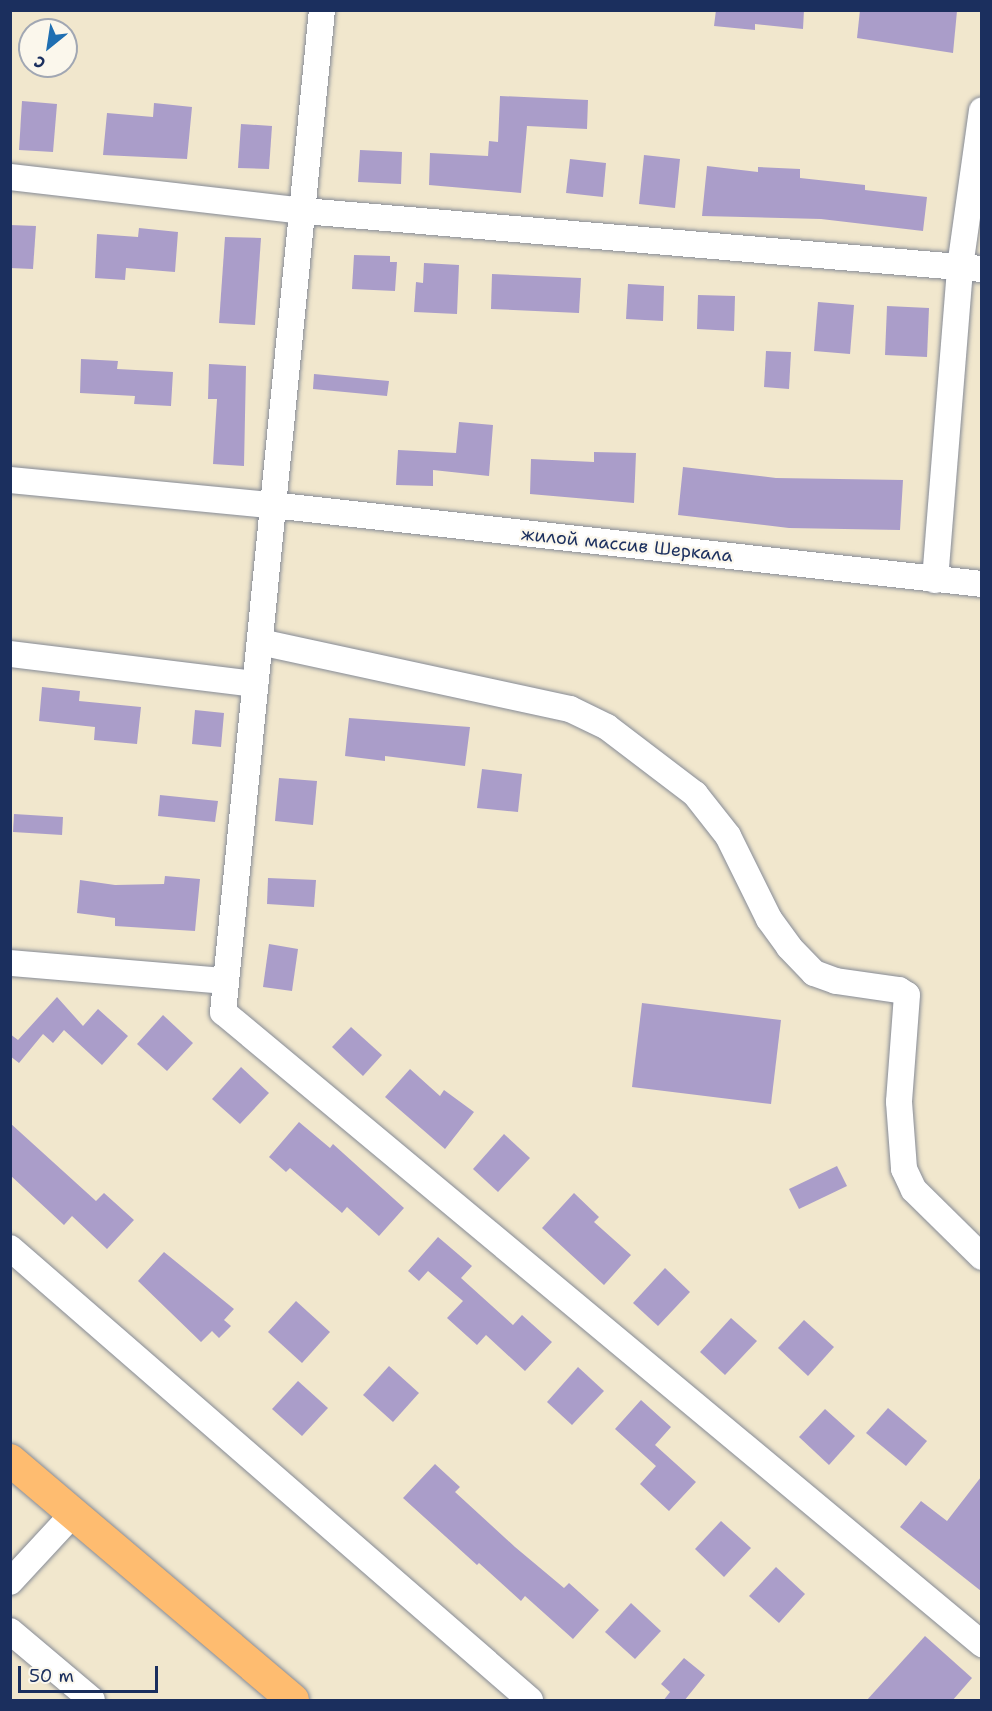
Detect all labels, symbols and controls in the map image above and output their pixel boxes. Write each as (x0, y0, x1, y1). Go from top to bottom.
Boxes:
north arrow (18, 18, 78, 78)
text: С (30, 51, 49, 74)
street label: жилой массив Шеркала (520, 523, 734, 567)
scale bar (21, 1654, 160, 1692)
text: 50 m (29, 1664, 74, 1688)

